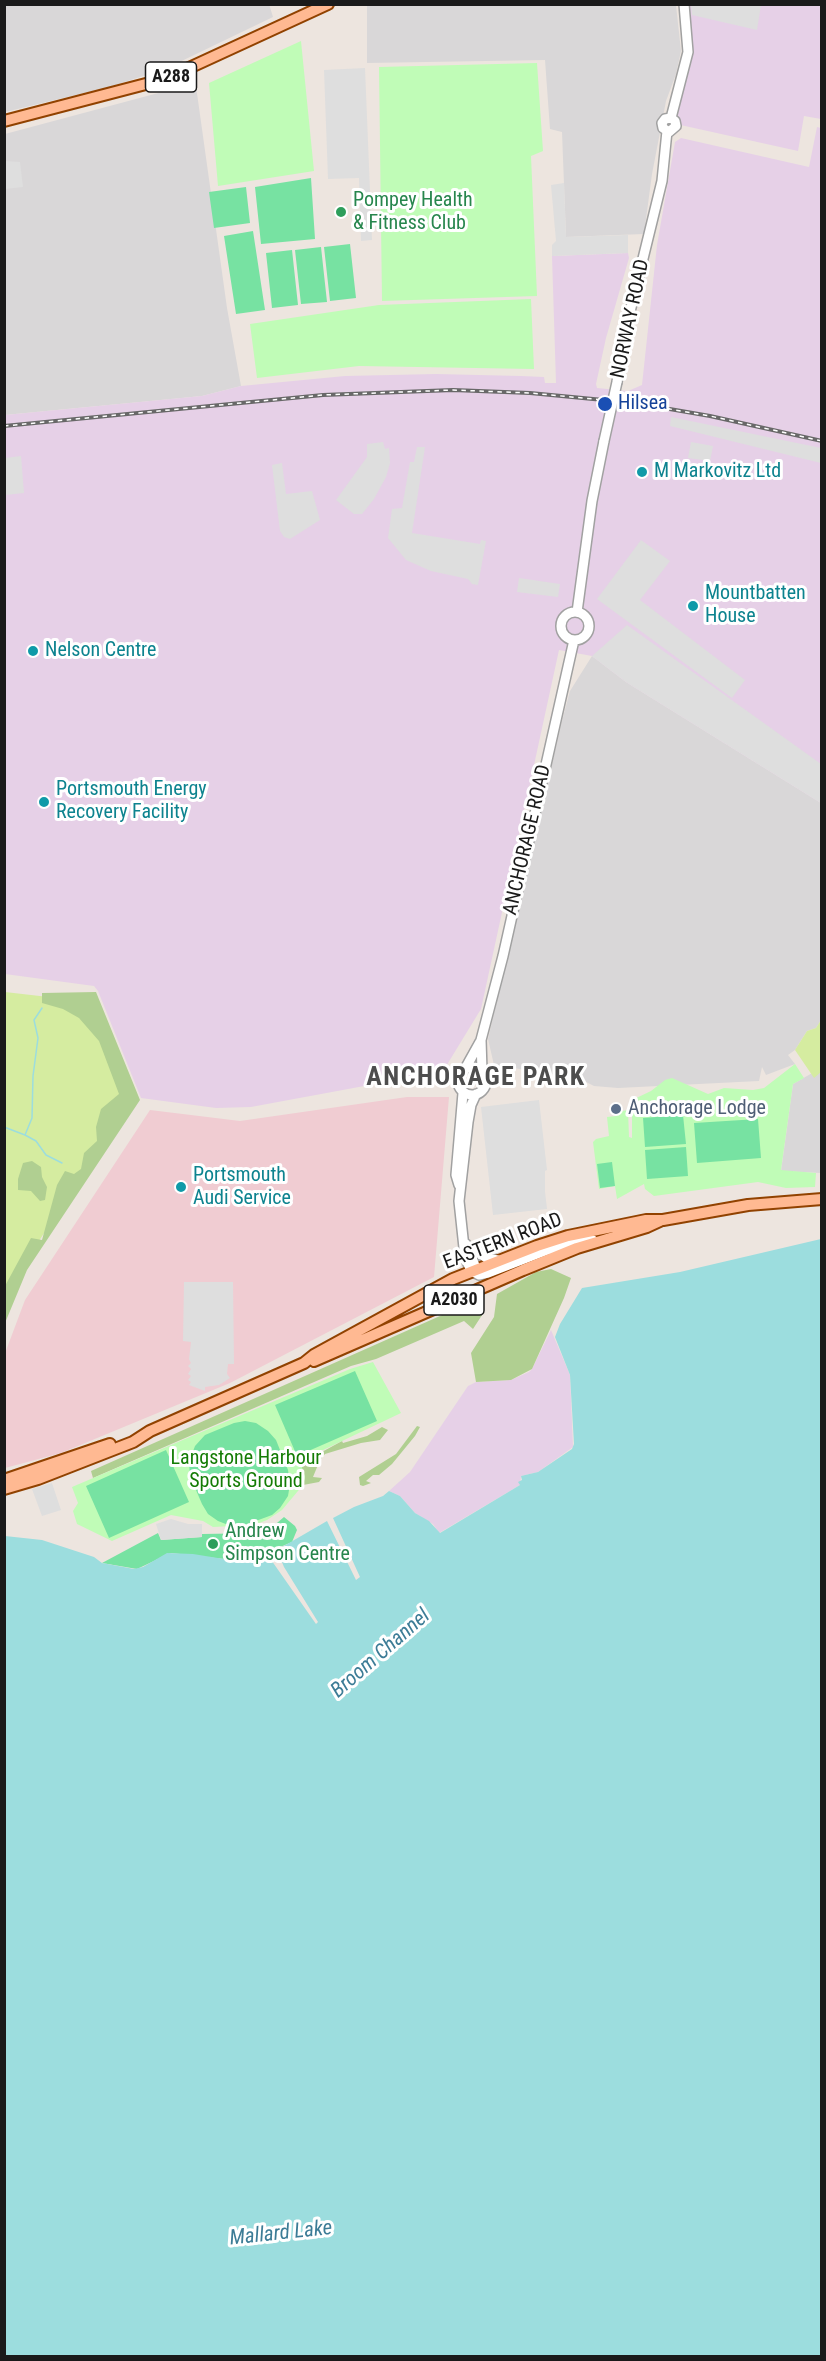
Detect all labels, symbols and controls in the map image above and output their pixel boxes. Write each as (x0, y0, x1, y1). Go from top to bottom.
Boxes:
road number: A288 (146, 62, 196, 92)
place label: Pompey Health & Fitness Club (353, 189, 473, 236)
marker: Pompey Health & Fitness Club (334, 205, 348, 219)
street label: NORWAY ROAD (607, 257, 655, 381)
place label: Hilsea (618, 392, 668, 416)
marker: Hilsea (596, 395, 614, 413)
place label: M Markovitz Ltd (654, 460, 781, 484)
marker: M Markovitz Ltd (635, 465, 649, 479)
place label: Mountbatten House (705, 582, 806, 629)
marker: Mountbatten House (686, 599, 700, 613)
place label: Nelson Centre (45, 639, 156, 663)
marker: Nelson Centre (26, 644, 40, 658)
street label: ANCHORAGE ROAD (499, 763, 557, 917)
place label: Portsmouth Energy Recovery Facility (56, 778, 207, 825)
marker: Portsmouth Energy Recovery Facility (37, 795, 51, 809)
district label: ANCHORAGE PARK (366, 1062, 586, 1094)
place label: Anchorage Lodge (628, 1097, 766, 1121)
marker: Anchorage Lodge (609, 1102, 623, 1116)
place label: Portsmouth Audi Service (193, 1164, 291, 1211)
marker: Portsmouth Audi Service (174, 1180, 188, 1194)
street label: EASTERN ROAD (440, 1208, 566, 1276)
road number: A2030 (424, 1285, 484, 1315)
park label: Langstone Harbour Sports Ground (171, 1447, 321, 1494)
place label: Andrew Simpson Centre (225, 1520, 350, 1567)
marker: Andrew Simpson Centre (206, 1537, 220, 1551)
water label: Broom Channel (326, 1604, 436, 1704)
water label: Mallard Lake (228, 2216, 334, 2252)

